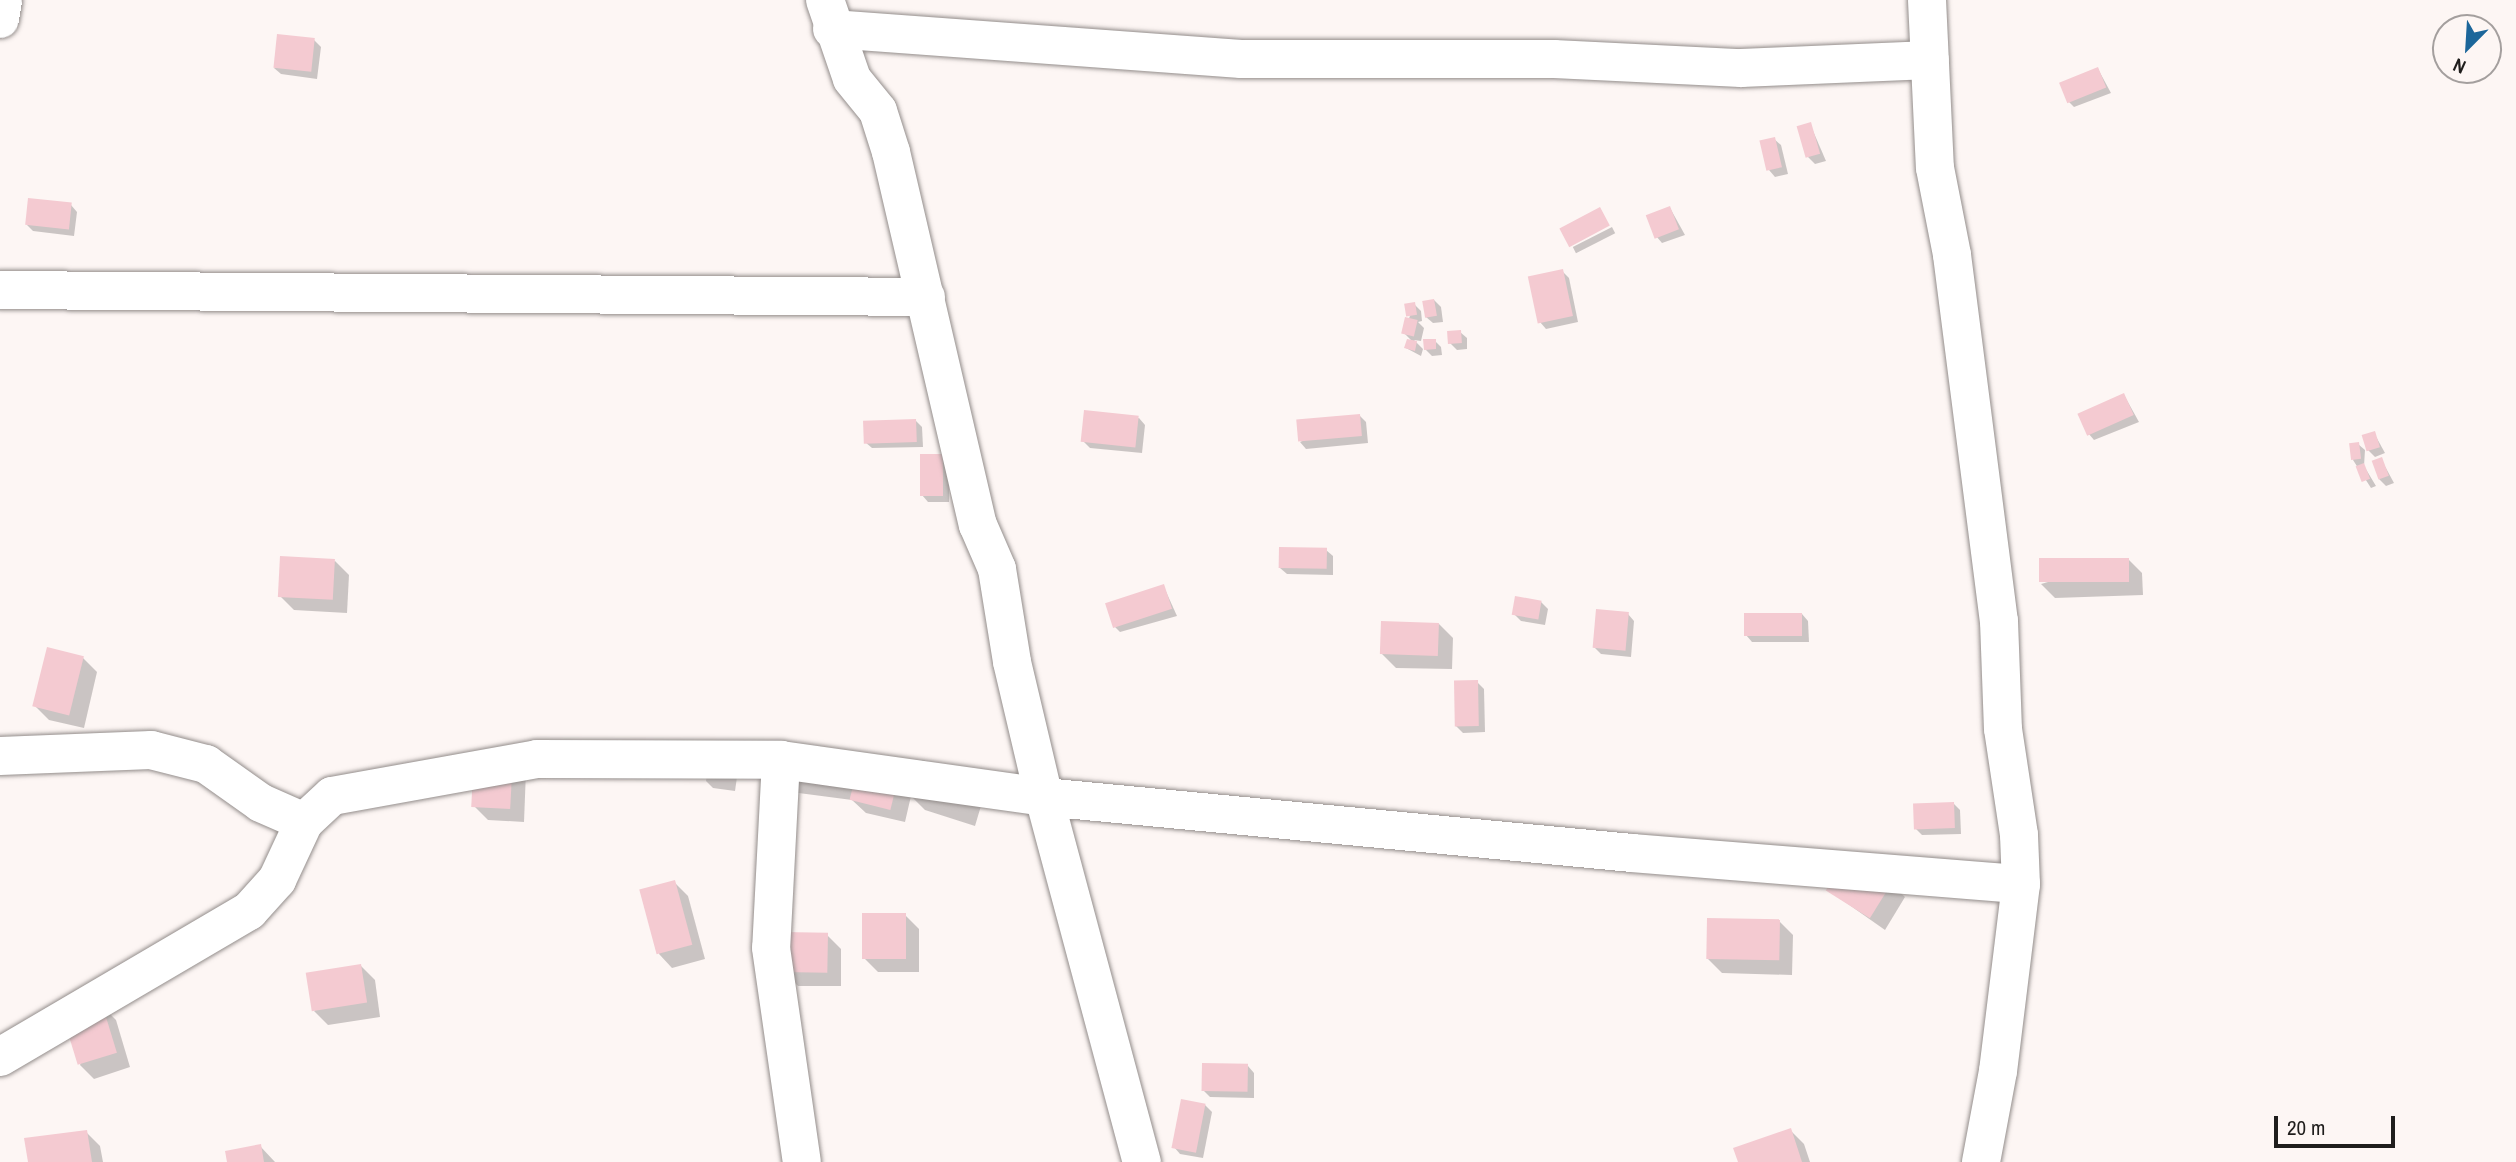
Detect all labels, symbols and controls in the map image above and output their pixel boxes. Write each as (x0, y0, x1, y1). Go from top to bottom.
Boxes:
north arrow (2432, 14, 2502, 84)
text: N (2449, 52, 2470, 81)
scale bar (2278, 1102, 2399, 1146)
text: 20 m (2287, 1113, 2325, 1142)

